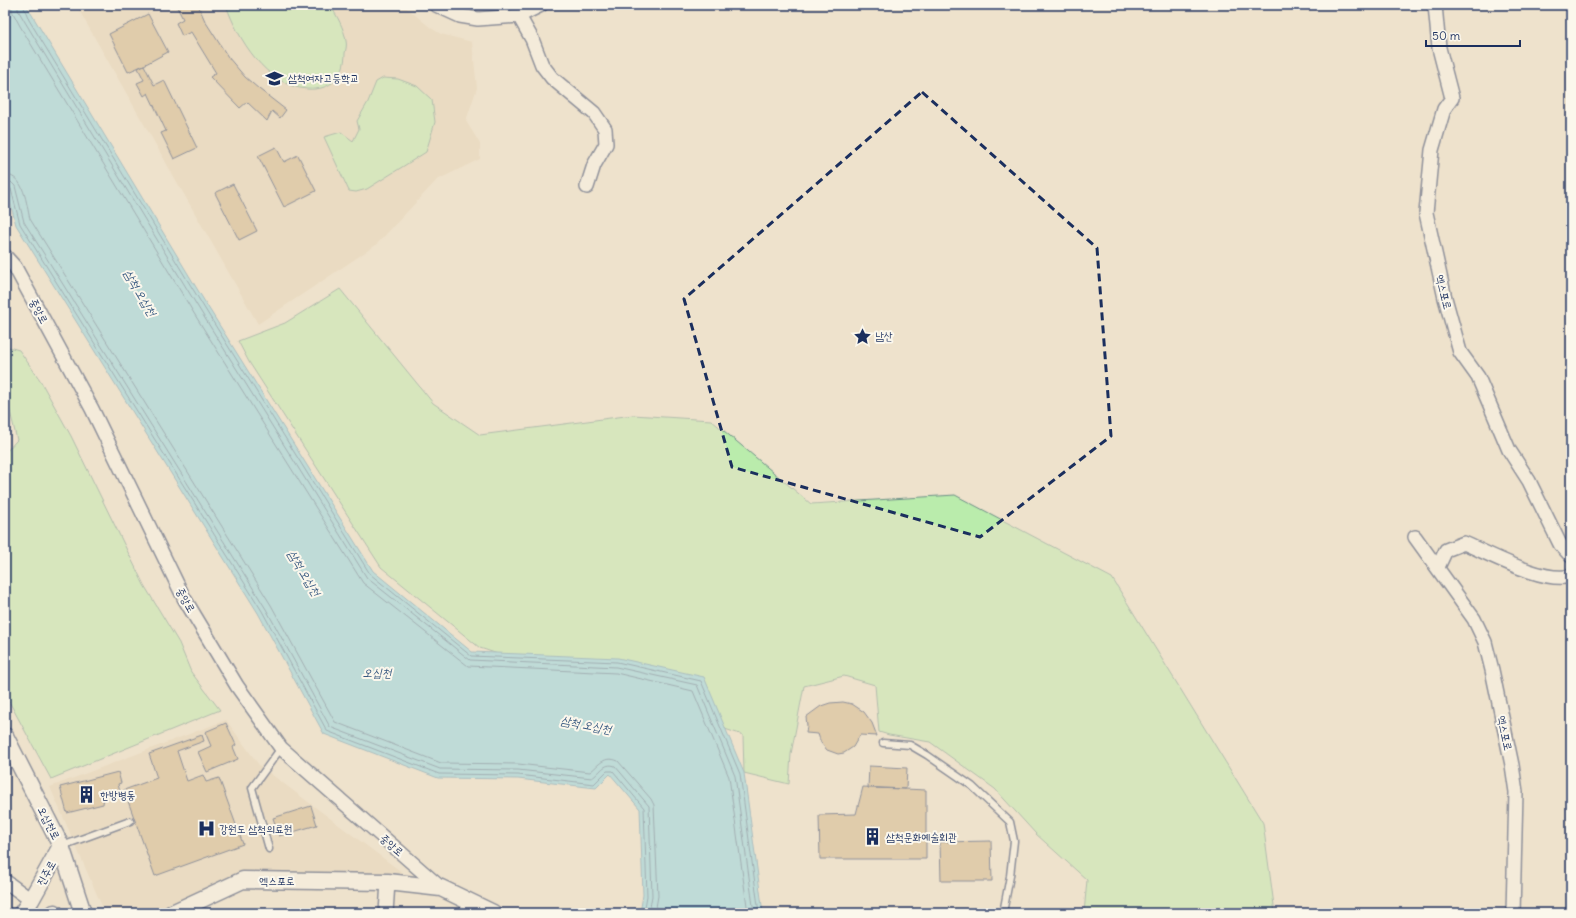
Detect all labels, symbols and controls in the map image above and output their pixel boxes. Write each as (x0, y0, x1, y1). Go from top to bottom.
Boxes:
scale bar (1426, 22, 1520, 48)
text: 50 m (1432, 28, 1461, 43)
school or university icon: 삼척여자고등학교 (265, 68, 285, 88)
place label: 삼척여자고등학교 (288, 71, 359, 85)
water label: 삼척 오십천 (121, 267, 160, 320)
street label: 엑스포로 (1433, 273, 1455, 311)
street label: 중앙로 (27, 296, 51, 326)
place icon: 남산 (852, 326, 872, 346)
place label: 남산 (875, 329, 893, 343)
water label: 삼척 오십천 (285, 547, 325, 600)
street label: 중앙로 (173, 585, 199, 615)
water label: 오십천 (363, 665, 393, 680)
water label: 삼척 오십천 (560, 712, 614, 737)
street label: 엑스포로 (1494, 714, 1516, 752)
building icon: 한방병동 (77, 785, 97, 805)
place label: 한방병동 (100, 788, 136, 802)
street label: 오십천로 (35, 804, 63, 842)
hospital icon: 강원도 삼척의료원 (196, 819, 216, 839)
place label: 강원도 삼척의료원 (219, 822, 293, 836)
building icon: 삼척문화예술회관 (863, 827, 883, 847)
place label: 삼척문화예술회관 (886, 830, 957, 844)
street label: 중앙로 (377, 831, 407, 859)
street label: 진주로 (33, 858, 59, 888)
street label: 엑스포로 (259, 874, 295, 888)

